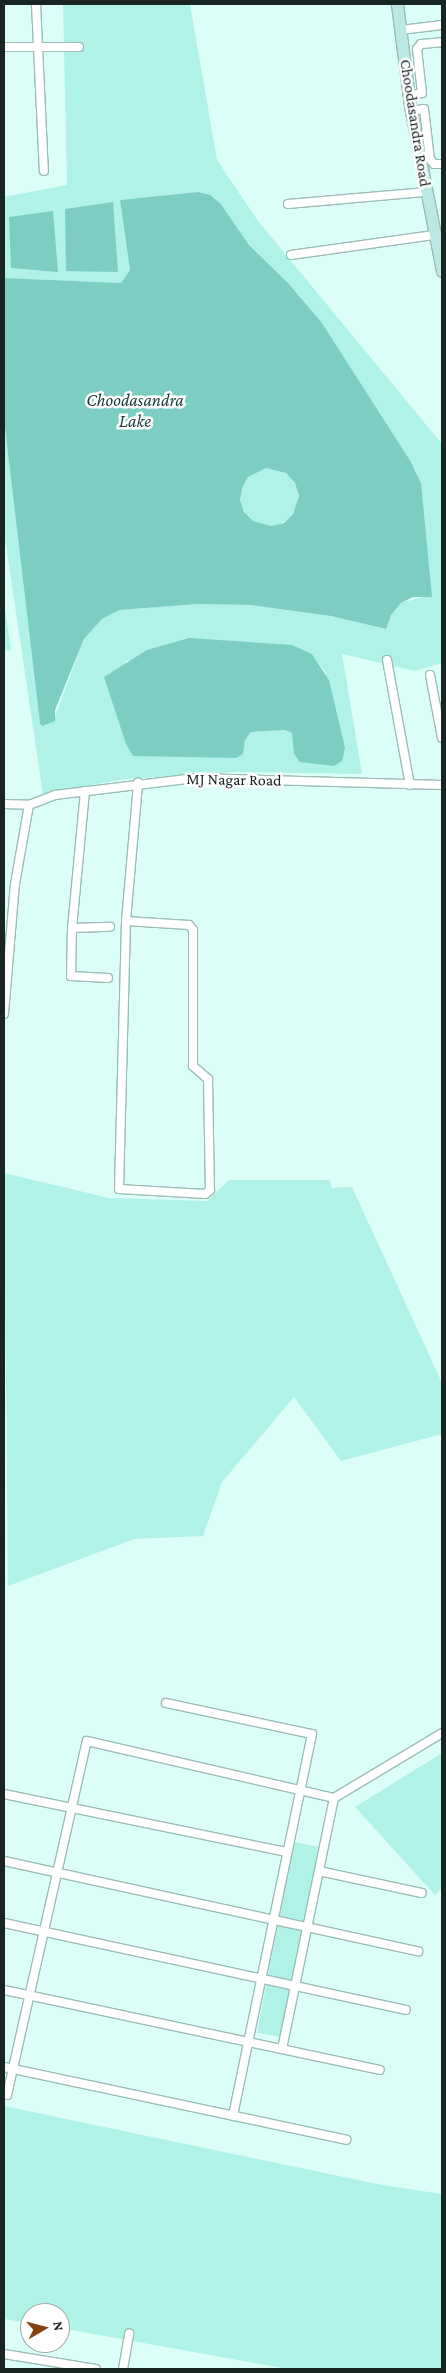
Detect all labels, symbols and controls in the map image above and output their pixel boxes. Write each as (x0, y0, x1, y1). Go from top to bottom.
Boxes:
street label: Choodasandra Road (395, 58, 435, 188)
water label: Choodasandra Lake (86, 390, 184, 432)
street label: MJ Nagar Road (186, 770, 282, 790)
north arrow (20, 2303, 70, 2353)
text: N (50, 2320, 67, 2332)

